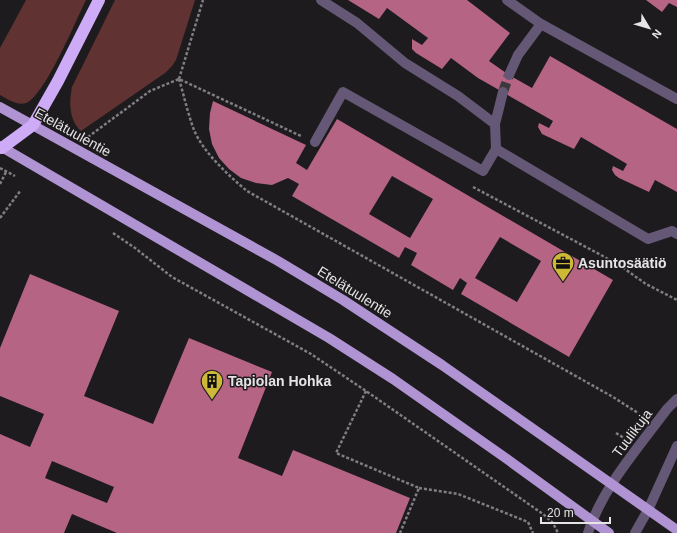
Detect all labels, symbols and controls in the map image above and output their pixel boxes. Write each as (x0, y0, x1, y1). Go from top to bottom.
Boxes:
north arrow (629, 8, 669, 48)
text: N (650, 27, 664, 41)
street label: Etelätuulentie (32, 104, 114, 160)
office icon: Asuntosäätiö (550, 250, 576, 283)
place label: Asuntosäätiö (578, 255, 667, 271)
street label: Etelätuulentie (315, 263, 395, 321)
building icon: Tapiolan Hohka (199, 368, 225, 401)
place label: Tapiolan Hohka (228, 373, 331, 389)
street label: Tuulikuja (609, 406, 655, 460)
scale bar (541, 499, 610, 525)
text: 20 m (547, 506, 574, 520)

